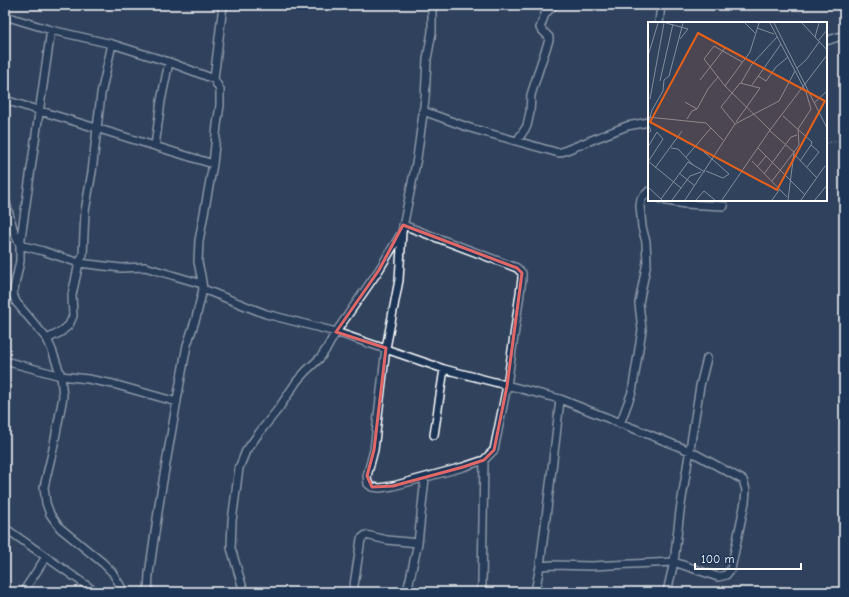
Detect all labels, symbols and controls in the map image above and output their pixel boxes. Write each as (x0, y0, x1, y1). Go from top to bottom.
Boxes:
inset map (648, 22, 827, 201)
scale bar (695, 545, 801, 571)
text: 100 m (701, 552, 734, 566)

